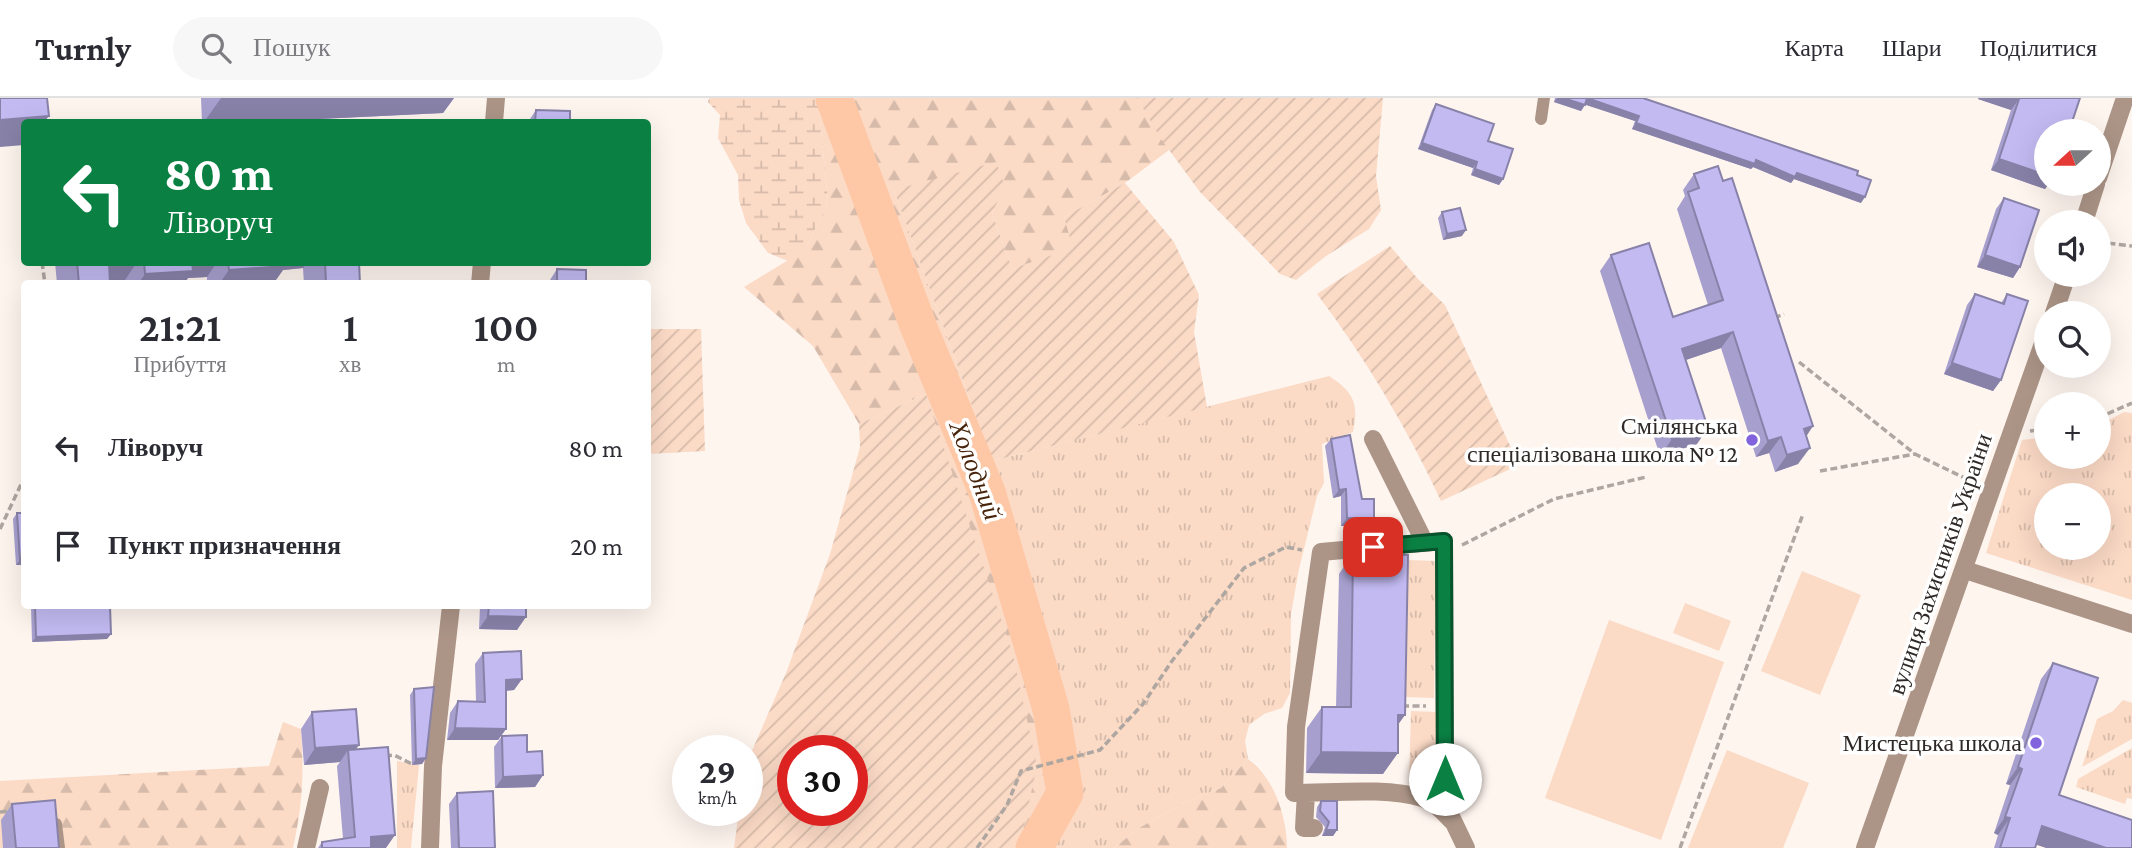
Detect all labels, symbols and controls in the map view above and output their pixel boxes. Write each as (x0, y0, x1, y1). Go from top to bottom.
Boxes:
search box (173, 17, 663, 80)
icon: search (197, 29, 235, 67)
text: Turnly (35, 30, 131, 67)
text: Пошук (253, 33, 331, 62)
text: Карта (1784, 34, 1844, 61)
text: Шари (1882, 34, 1942, 61)
text: Поділитися (1980, 34, 2097, 61)
north arrow (2034, 119, 2110, 196)
map controls (2034, 119, 2111, 560)
text: 80 m (164, 146, 273, 201)
icon: left (49, 147, 140, 238)
text: Ліворуч (164, 204, 273, 240)
button: sound (2034, 210, 2111, 287)
button: search (2034, 301, 2111, 378)
text: 21:21 (139, 303, 221, 350)
text: 1 (343, 303, 358, 350)
text: 100 (474, 303, 539, 350)
text: Прибуття (133, 351, 227, 377)
text: хв (339, 351, 361, 377)
text: m (497, 351, 515, 377)
button: + (2034, 392, 2111, 469)
place label: Смілянська спеціалізована школа № 12 (1467, 412, 1738, 467)
water label: Холодний (943, 415, 1008, 524)
icon: left (49, 429, 87, 467)
street label: вулиця Захисників України (1882, 430, 1997, 698)
marker: Смілянська спеціалізована школа № 12 (1744, 432, 1760, 448)
text: Ліворуч (108, 433, 203, 462)
text: 80 m (569, 434, 623, 463)
button: − (2034, 483, 2111, 560)
pin (1343, 517, 1403, 577)
icon: arrive (49, 527, 87, 565)
icon: arrive (1354, 528, 1392, 566)
text: Пункт призначення (108, 531, 341, 560)
text: 20 m (570, 532, 623, 561)
place label: Мистецька школа (1843, 729, 2022, 756)
speed limit sign: 30 (777, 735, 868, 826)
marker: Мистецька школа (2028, 735, 2044, 751)
position arrow (1408, 742, 1482, 816)
text: 29 (699, 752, 736, 791)
text: km/h (698, 788, 737, 808)

